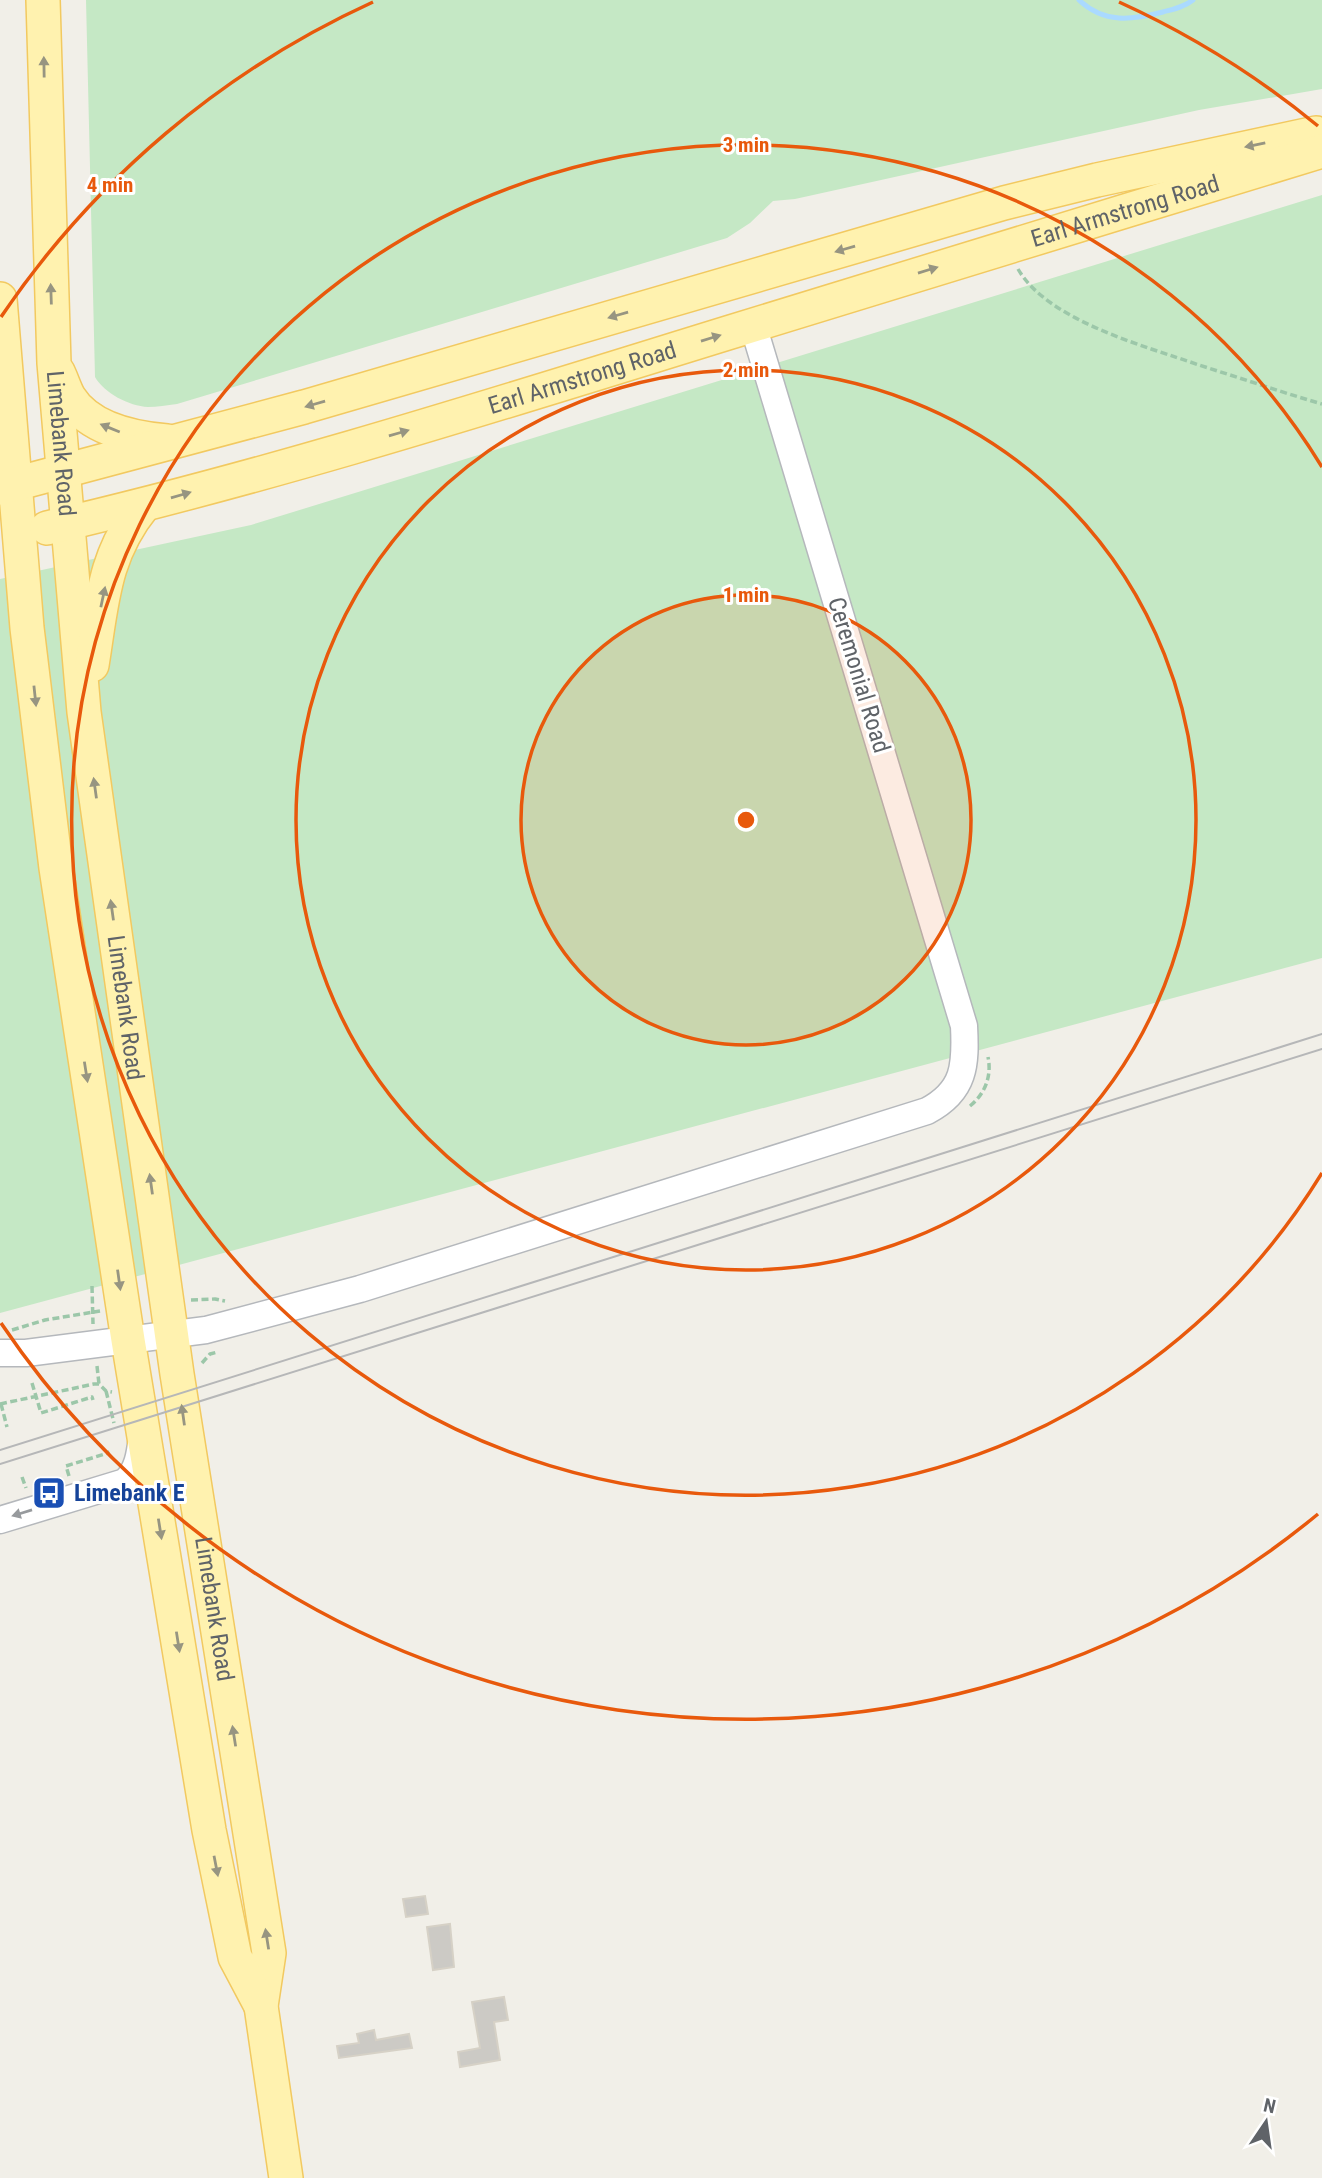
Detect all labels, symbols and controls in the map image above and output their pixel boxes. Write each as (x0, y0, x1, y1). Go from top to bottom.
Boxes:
one-way arrow (38, 56, 50, 78)
text: 3 min (723, 133, 769, 157)
one-way arrow (1244, 140, 1266, 151)
street label: Earl Armstrong Road (1028, 169, 1223, 253)
text: 4 min (87, 173, 133, 197)
one-way arrow (834, 244, 855, 254)
one-way arrow (918, 265, 939, 275)
one-way arrow (46, 283, 57, 305)
one-way arrow (606, 310, 628, 321)
one-way arrow (701, 332, 722, 343)
street label: Earl Armstrong Road (485, 336, 680, 420)
text: 2 min (723, 358, 769, 382)
street label: Limebank Road (41, 370, 81, 517)
one-way arrow (304, 400, 325, 410)
one-way arrow (100, 422, 121, 433)
one-way arrow (389, 427, 410, 437)
one-way arrow (170, 489, 191, 499)
text: 1 min (723, 583, 769, 607)
one-way arrow (97, 586, 108, 608)
street label: Ceremonial Road (822, 594, 896, 756)
one-way arrow (30, 685, 41, 707)
one-way arrow (89, 777, 100, 799)
centre of rings (734, 808, 758, 832)
one-way arrow (106, 899, 117, 921)
street label: Limebank Road (102, 934, 150, 1082)
one-way arrow (81, 1061, 92, 1083)
one-way arrow (145, 1173, 156, 1195)
one-way arrow (114, 1269, 125, 1291)
one-way arrow (177, 1403, 188, 1425)
bus stop icon: Limebank E (30, 1474, 68, 1512)
place label: Limebank E (74, 1479, 185, 1507)
one-way arrow (11, 1509, 32, 1519)
one-way arrow (155, 1518, 166, 1540)
street label: Limebank Road (189, 1535, 240, 1683)
one-way arrow (173, 1631, 184, 1653)
one-way arrow (228, 1725, 239, 1747)
one-way arrow (211, 1855, 222, 1877)
one-way arrow (261, 1928, 272, 1950)
north arrow (1231, 2087, 1301, 2157)
text: N (1261, 2093, 1278, 2118)

